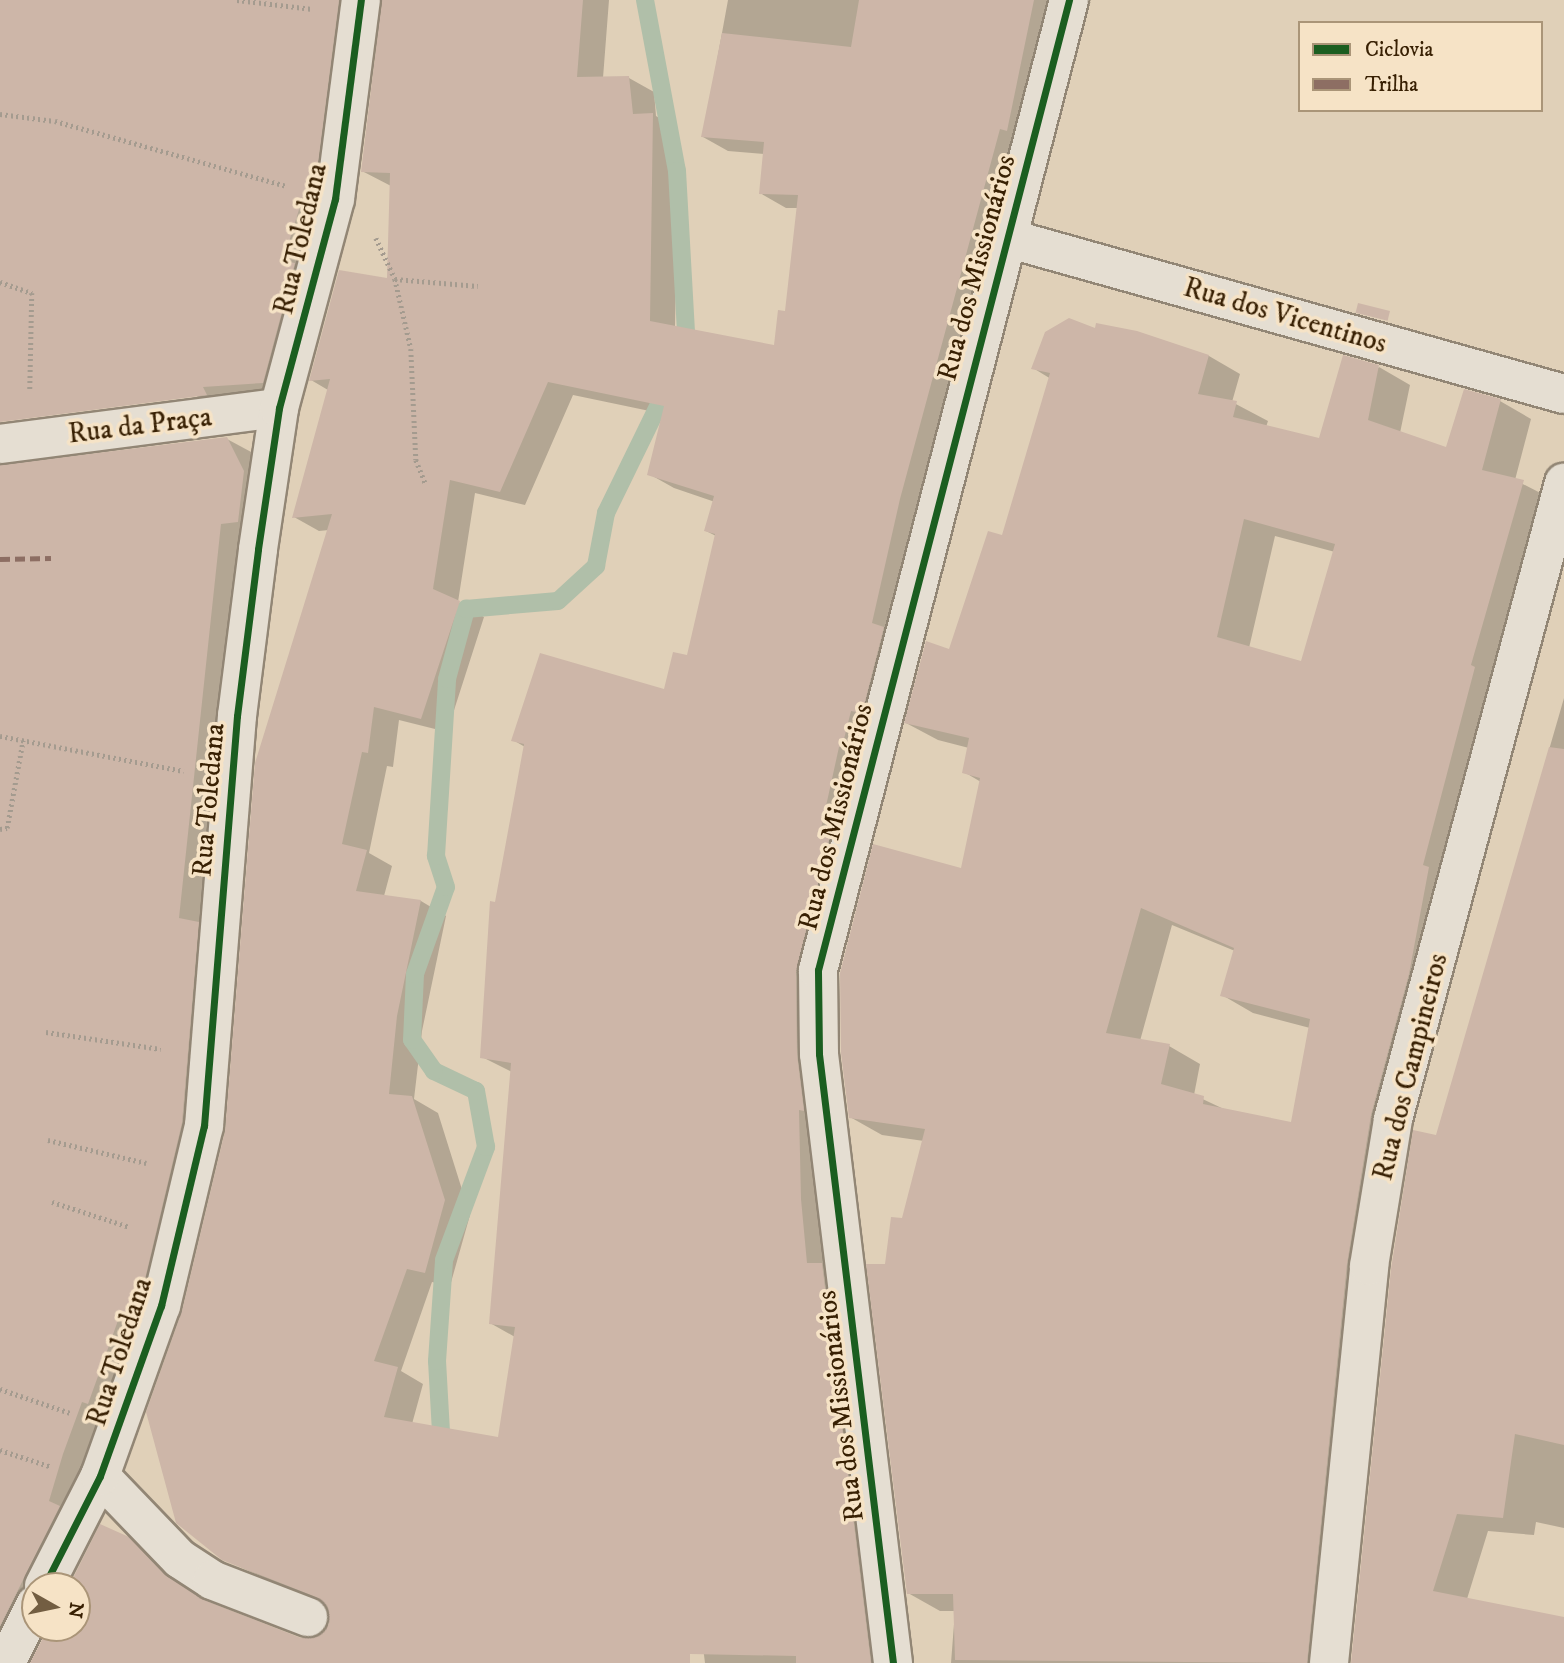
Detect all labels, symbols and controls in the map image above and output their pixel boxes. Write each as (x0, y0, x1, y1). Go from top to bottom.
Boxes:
legend (1298, 21, 1543, 112)
text: Ciclovia (1365, 37, 1433, 63)
text: Trilha (1365, 72, 1418, 98)
street label: Rua dos Missionários (931, 151, 1023, 385)
street label: Rua Toledana (267, 160, 335, 318)
street label: Rua dos Vicentinos (1180, 271, 1390, 361)
street label: Rua da Praça (66, 401, 214, 451)
street label: Rua dos Missionários (792, 700, 880, 934)
street label: Rua Toledana (186, 722, 232, 878)
street label: Rua dos Campineiros (1367, 950, 1455, 1184)
street label: Rua Toledana (80, 1274, 160, 1430)
street label: Rua dos Missionários (810, 1289, 872, 1523)
north arrow (21, 1572, 91, 1642)
text: N (63, 1601, 88, 1620)

